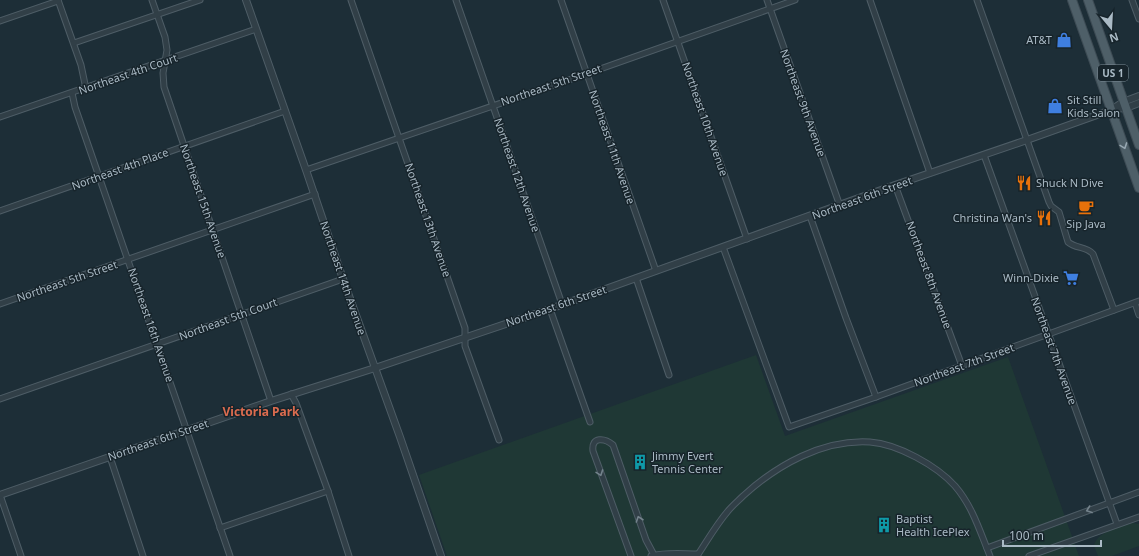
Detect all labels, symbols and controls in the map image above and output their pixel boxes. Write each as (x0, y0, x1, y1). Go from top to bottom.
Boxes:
north arrow (1091, 8, 1131, 48)
text: N (1108, 29, 1121, 47)
shop icon: AT&T (1055, 31, 1073, 49)
place label: AT&T (1026, 32, 1052, 47)
street label: Northeast 9th Avenue (777, 47, 830, 159)
street label: Northeast 4th Court (76, 50, 179, 97)
street label: Northeast 5th Street (499, 60, 603, 109)
street label: Northeast 10th Avenue (679, 60, 732, 178)
road number: US 1 (1098, 65, 1128, 81)
street label: Northeast 11th Avenue (586, 88, 639, 206)
place label: Sit Still Kids Salon (1067, 92, 1120, 120)
shop icon: Sit Still Kids Salon (1046, 97, 1064, 115)
street label: Northeast 12th Avenue (491, 116, 544, 234)
street label: Northeast 15th Avenue (177, 142, 230, 260)
one-way arrow (1119, 143, 1127, 150)
street label: Northeast 4th Place (69, 144, 170, 193)
street label: Northeast 13th Avenue (402, 161, 455, 279)
street label: Northeast 6th Street (810, 172, 914, 223)
restaurant icon: Shuck N Dive (1015, 174, 1033, 192)
place label: Shuck N Dive (1036, 175, 1104, 190)
cafe icon: Sip Java (1077, 198, 1095, 216)
restaurant icon: Christina Wan's (1035, 209, 1053, 227)
place label: Christina Wan's (953, 210, 1032, 225)
place label: Sip Java (1066, 216, 1106, 231)
street label: Northeast 14th Avenue (317, 219, 370, 337)
street label: Northeast 8th Avenue (903, 219, 956, 331)
street label: Northeast 5th Street (15, 256, 119, 305)
street label: Northeast 16th Avenue (125, 266, 178, 384)
supermarket icon: Winn-Dixie (1062, 269, 1080, 287)
place label: Winn-Dixie (1003, 270, 1059, 285)
street label: Northeast 6th Street (504, 281, 608, 330)
street label: Northeast 5th Court (177, 294, 279, 343)
street label: Northeast 7th Avenue (1028, 295, 1081, 407)
street label: Northeast 7th Street (912, 339, 1016, 390)
district label: Victoria Park (223, 403, 300, 420)
street label: Northeast 6th Street (106, 415, 210, 464)
place label: Jimmy Evert Tennis Center (651, 448, 723, 476)
building icon: Jimmy Evert Tennis Center (631, 453, 649, 471)
one-way arrow (596, 469, 604, 476)
one-way arrow (1086, 506, 1093, 514)
place label: Baptist Health IcePlex (896, 511, 970, 539)
one-way arrow (635, 516, 644, 523)
building icon: Baptist Health IcePlex (875, 516, 893, 534)
scale bar (1003, 522, 1101, 548)
text: 100 m (1009, 527, 1044, 544)

